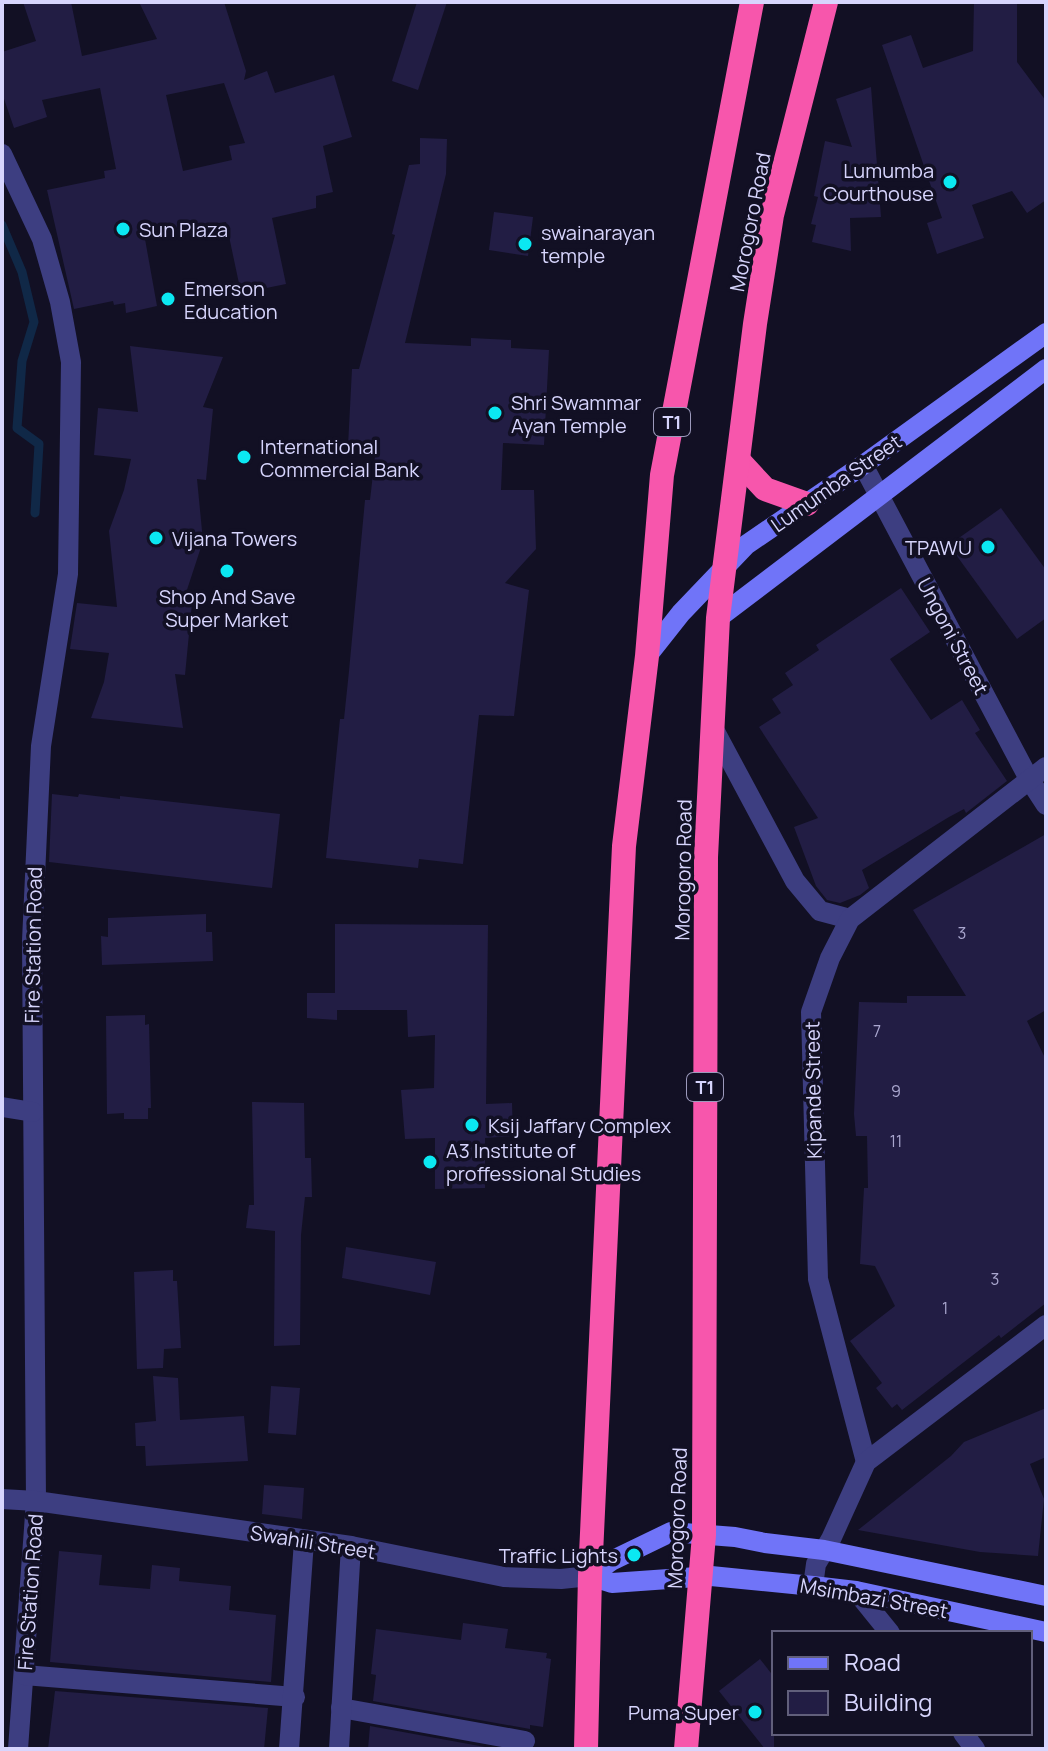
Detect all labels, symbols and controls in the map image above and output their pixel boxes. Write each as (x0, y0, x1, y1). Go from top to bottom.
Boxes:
street label: Morogoro Road (723, 150, 777, 294)
place label: Lumumba Courthouse (823, 157, 934, 207)
marker: Lumumba Courthouse (941, 173, 959, 191)
place label: Sun Plaza (139, 216, 228, 243)
place label: swainarayan temple (541, 219, 655, 269)
marker: Sun Plaza (114, 220, 132, 238)
marker: swainarayan temple (516, 235, 534, 253)
place label: Emerson Education (184, 275, 278, 325)
marker: Emerson Education (159, 290, 177, 308)
place label: Shri Swammar Ayan Temple (511, 389, 642, 439)
marker: Shri Swammar Ayan Temple (486, 404, 504, 422)
road number: T1 (654, 408, 690, 436)
street label: Lumumba Street (765, 428, 907, 538)
place label: International Commercial Bank (260, 433, 420, 483)
marker: International Commercial Bank (235, 448, 253, 466)
place label: Vijana Towers (172, 525, 297, 552)
marker: Vijana Towers (147, 529, 165, 547)
place label: TPAWU (905, 534, 972, 561)
marker: TPAWU (979, 538, 997, 556)
marker: Shop And Save Super Market (218, 562, 236, 580)
street label: Ungoni Street (911, 573, 995, 699)
place label: Shop And Save Super Market (159, 583, 295, 633)
street label: Morogoro Road (668, 799, 698, 941)
street label: Fire Station Road (18, 866, 48, 1024)
house number: 3 (958, 922, 966, 944)
house number: 7 (873, 1020, 881, 1042)
street label: Kipande Street (798, 1021, 828, 1159)
road number: T1 (687, 1073, 723, 1101)
house number: 9 (891, 1080, 901, 1102)
place label: Ksij Jaffary Complex (488, 1112, 672, 1139)
marker: Ksij Jaffary Complex (463, 1116, 481, 1134)
house number: 11 (890, 1130, 902, 1152)
place label: A3 Institute of proffessional Studies (446, 1137, 641, 1187)
marker: A3 Institute of proffessional Studies (421, 1153, 439, 1171)
house number: 3 (991, 1268, 999, 1290)
house number: 1 (942, 1297, 948, 1319)
street label: Morogoro Road (661, 1447, 693, 1589)
street label: Fire Station Road (11, 1513, 49, 1671)
street label: Swahili Street (248, 1519, 378, 1565)
place label: Traffic Lights (499, 1542, 618, 1569)
marker: Traffic Lights (625, 1546, 643, 1564)
street label: Msimbazi Street (798, 1572, 950, 1624)
legend (772, 1631, 1032, 1735)
text: Road (844, 1645, 901, 1678)
text: Building (844, 1685, 932, 1718)
place label: Puma Super (628, 1699, 739, 1726)
marker: Puma Super (746, 1703, 764, 1721)

